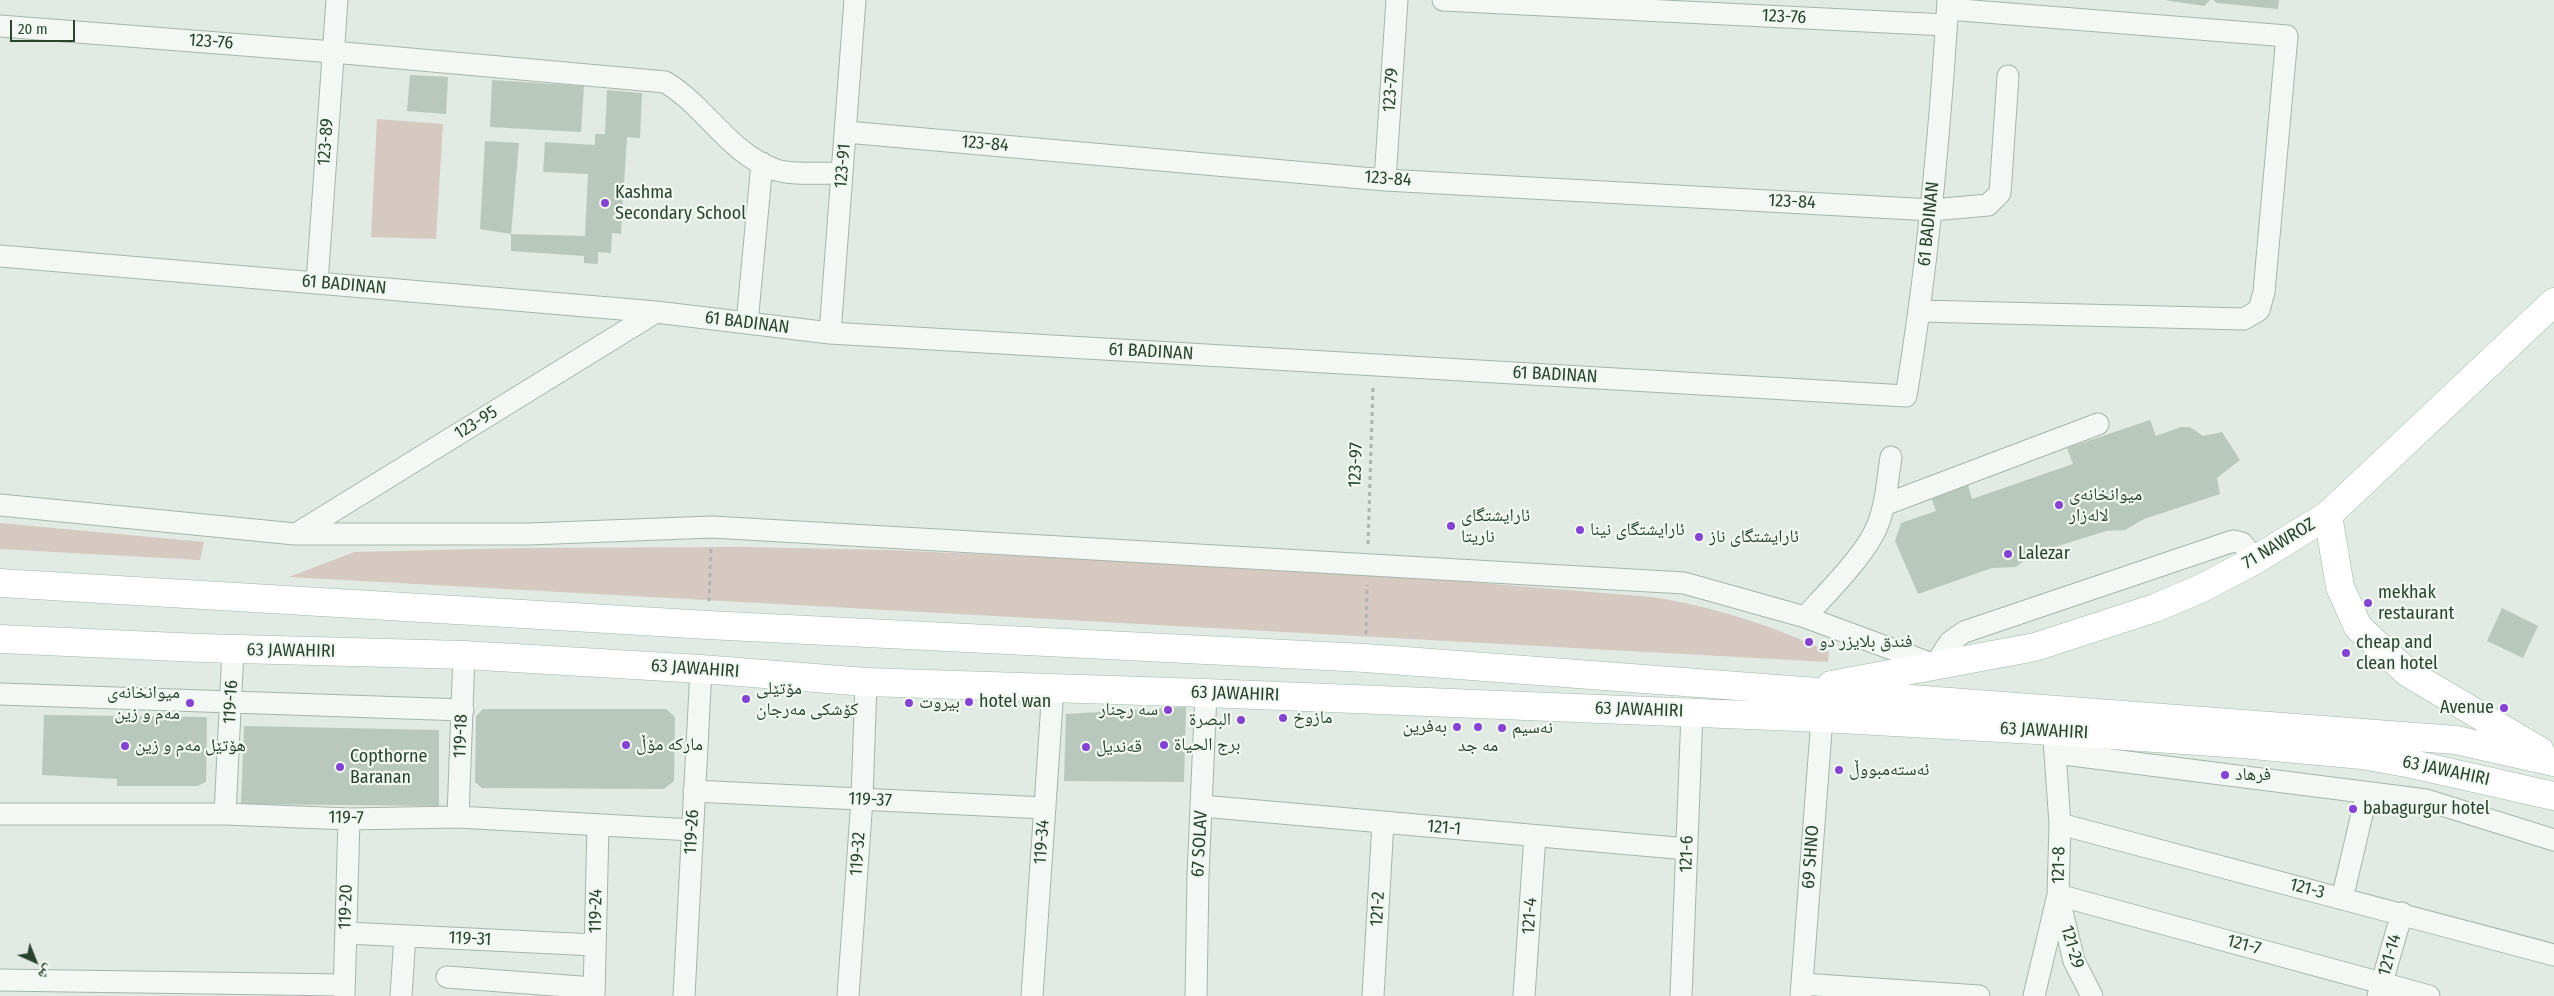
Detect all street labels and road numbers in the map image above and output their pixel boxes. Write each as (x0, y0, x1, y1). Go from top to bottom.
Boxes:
street label: 123-76 (1761, 5, 1807, 29)
street label: 123-76 (188, 30, 234, 54)
street label: 123-79 (1379, 67, 1403, 113)
street label: 123-89 (314, 118, 338, 166)
street label: 123-84 (960, 131, 1010, 157)
street label: 123-91 (830, 143, 856, 189)
street label: 123-84 (1364, 167, 1412, 191)
street label: 61 BADINAN (1914, 181, 1944, 267)
street label: 123-84 (1768, 190, 1816, 214)
street label: 61 BADINAN (301, 271, 387, 299)
street label: 61 BADINAN (703, 307, 791, 339)
street label: 61 BADINAN (1108, 339, 1194, 365)
street label: 61 BADINAN (1512, 362, 1598, 388)
street label: 123-95 (451, 402, 501, 444)
street label: 123-97 (1344, 442, 1368, 488)
street label: 71 NAWROZ (2239, 514, 2319, 574)
street label: 63 JAWAHIRI (247, 639, 335, 663)
street label: 63 JAWAHIRI (650, 655, 740, 683)
street label: 119-16 (219, 680, 243, 724)
street label: 63 JAWAHIRI (1190, 682, 1280, 706)
street label: 63 JAWAHIRI (1594, 698, 1684, 722)
street label: 119-18 (449, 714, 473, 758)
street label: 63 JAWAHIRI (1999, 718, 2089, 744)
street label: 63 JAWAHIRI (2400, 751, 2492, 791)
street label: 119-37 (848, 788, 892, 812)
street label: 119-7 (328, 807, 364, 829)
street label: 119-26 (680, 809, 704, 855)
street label: 67 SOLAV (1187, 810, 1213, 878)
street label: 121-1 (1426, 816, 1462, 840)
street label: 119-34 (1030, 819, 1054, 865)
street label: 69 SHNO (1798, 824, 1824, 890)
street label: 119-32 (846, 831, 870, 877)
street label: 121-6 (1676, 835, 1698, 873)
street label: 121-8 (2048, 846, 2070, 884)
street label: 121-3 (2287, 874, 2327, 904)
street label: 119-20 (334, 884, 358, 930)
street label: 119-24 (585, 889, 607, 933)
street label: 121-2 (1366, 891, 1390, 927)
street label: 121-4 (1518, 897, 1542, 935)
street label: 121-29 (2056, 923, 2088, 971)
street label: 119-31 (448, 927, 492, 951)
street label: 121-7 (2225, 930, 2263, 960)
street label: 121-14 (2374, 932, 2406, 978)

